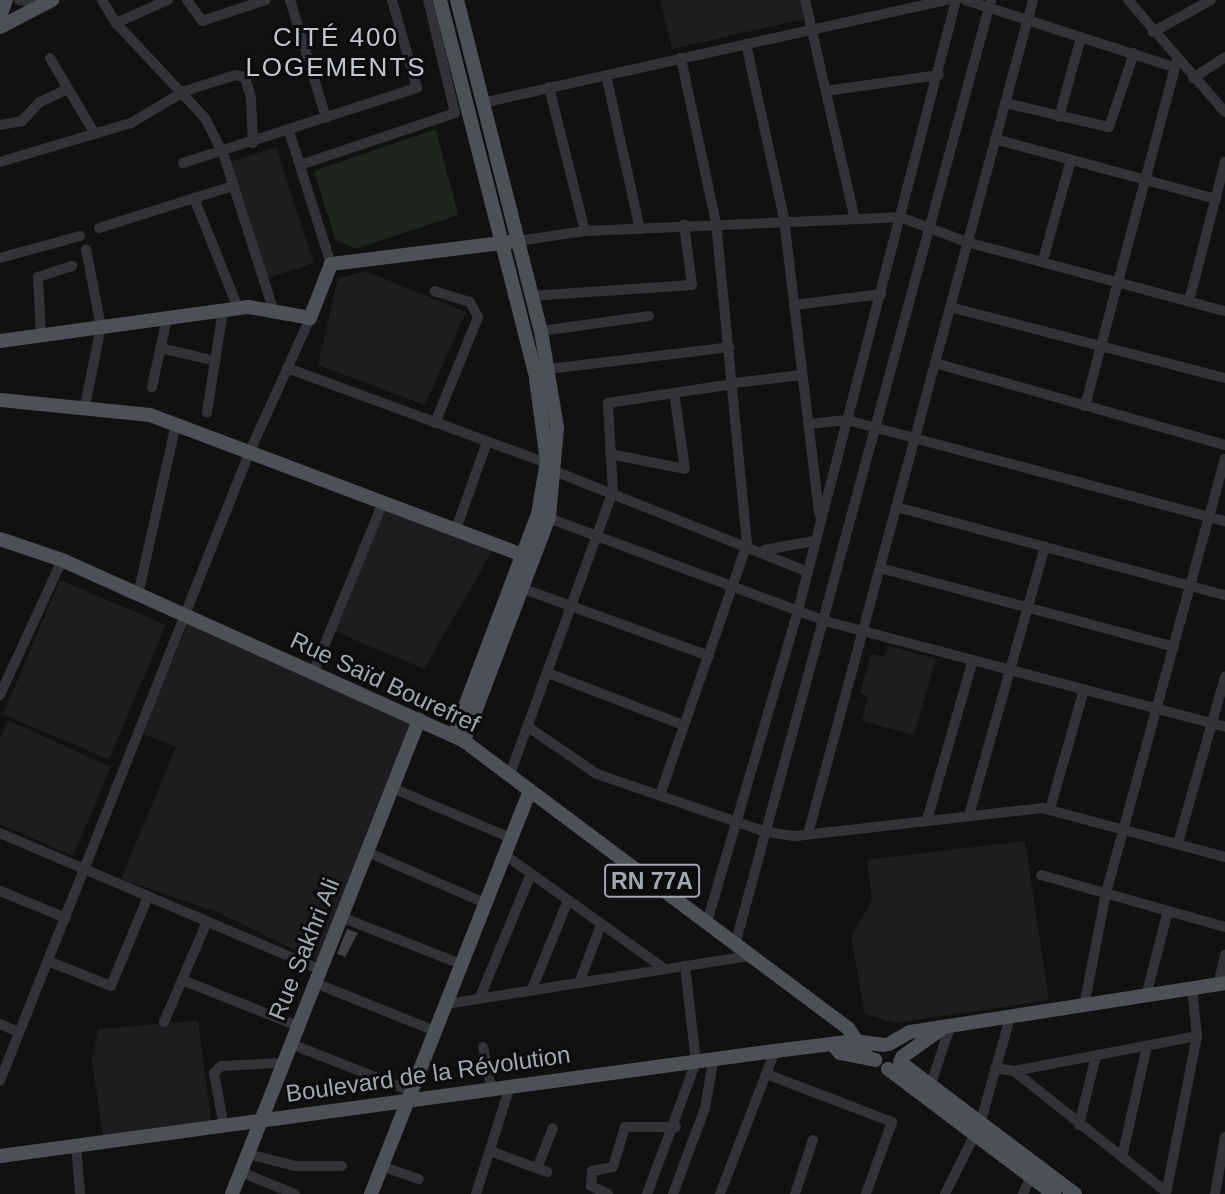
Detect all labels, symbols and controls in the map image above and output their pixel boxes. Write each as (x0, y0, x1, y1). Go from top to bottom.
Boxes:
district label: CITÉ 400 LOGEMENTS (247, 22, 425, 84)
street label: Rue Saïd Bourefref (286, 626, 484, 738)
road number: RN 77A (603, 862, 701, 900)
street label: Rue Sakhri Ali (262, 873, 346, 1025)
street label: Boulevard de la Révolution (284, 1040, 572, 1108)

